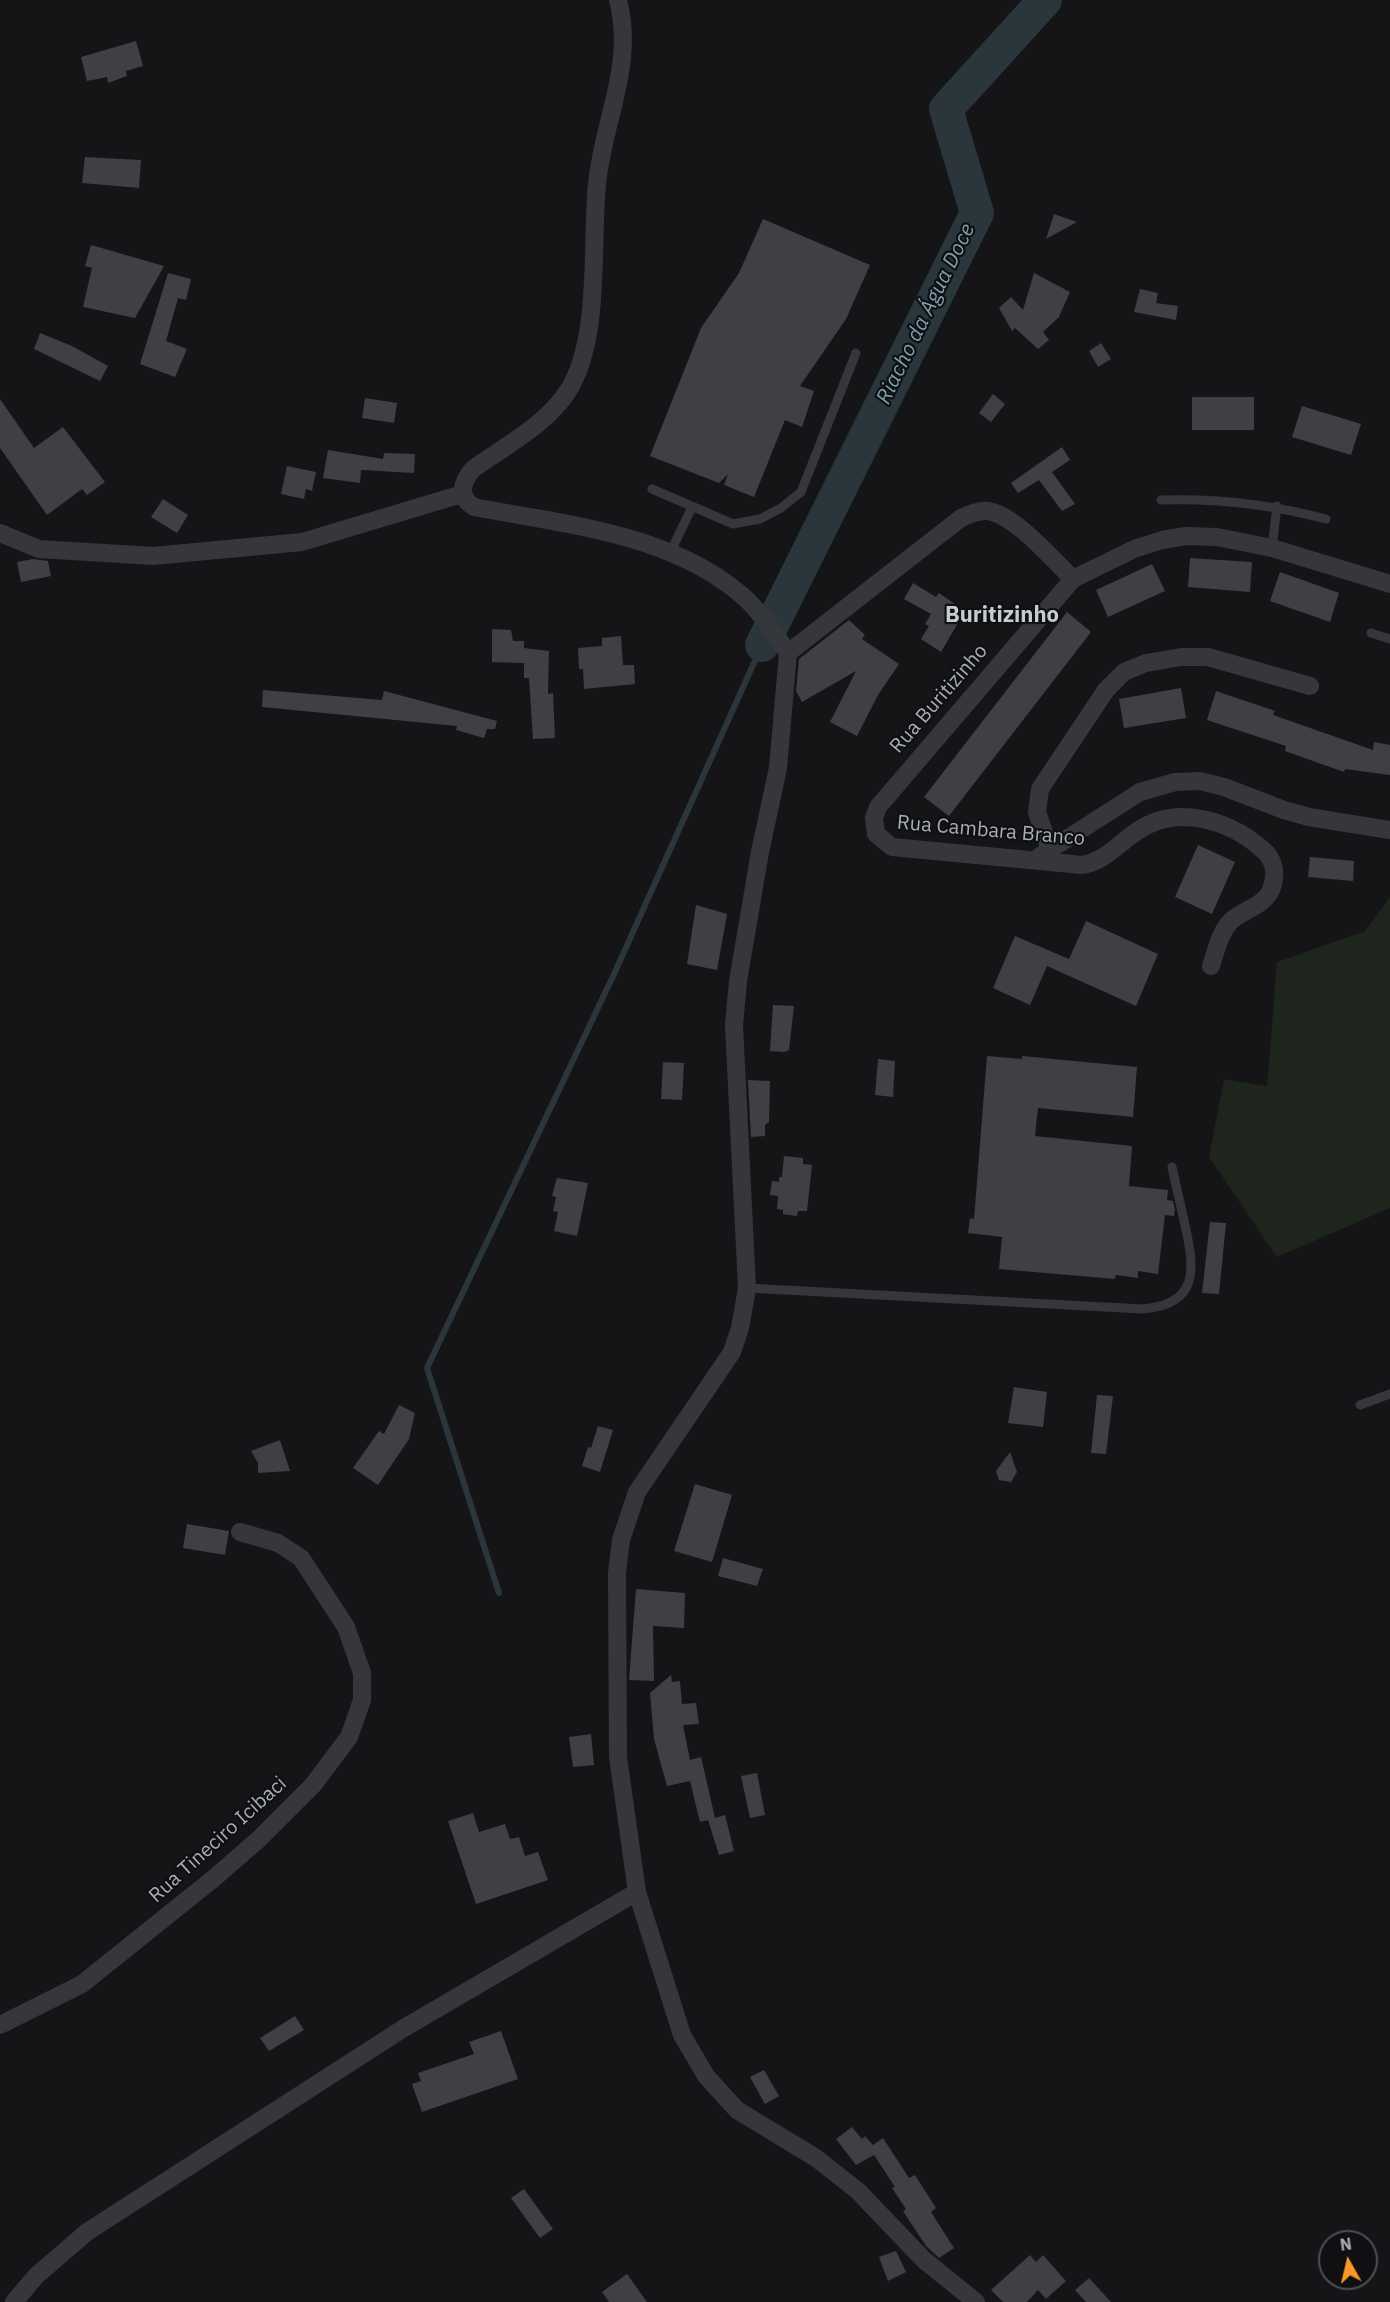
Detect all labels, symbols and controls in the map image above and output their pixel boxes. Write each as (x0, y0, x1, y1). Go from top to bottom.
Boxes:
water label: Riacho da Água Doce (871, 220, 981, 408)
district label: Buritizinho (945, 603, 1059, 629)
street label: Rua Buritizinho (885, 640, 993, 758)
street label: Rua Cambara Branco (896, 811, 1086, 851)
street label: Rua Tineciro Icibaci (144, 1772, 292, 1908)
north arrow (1318, 2230, 1378, 2290)
text: N (1339, 2233, 1353, 2255)

